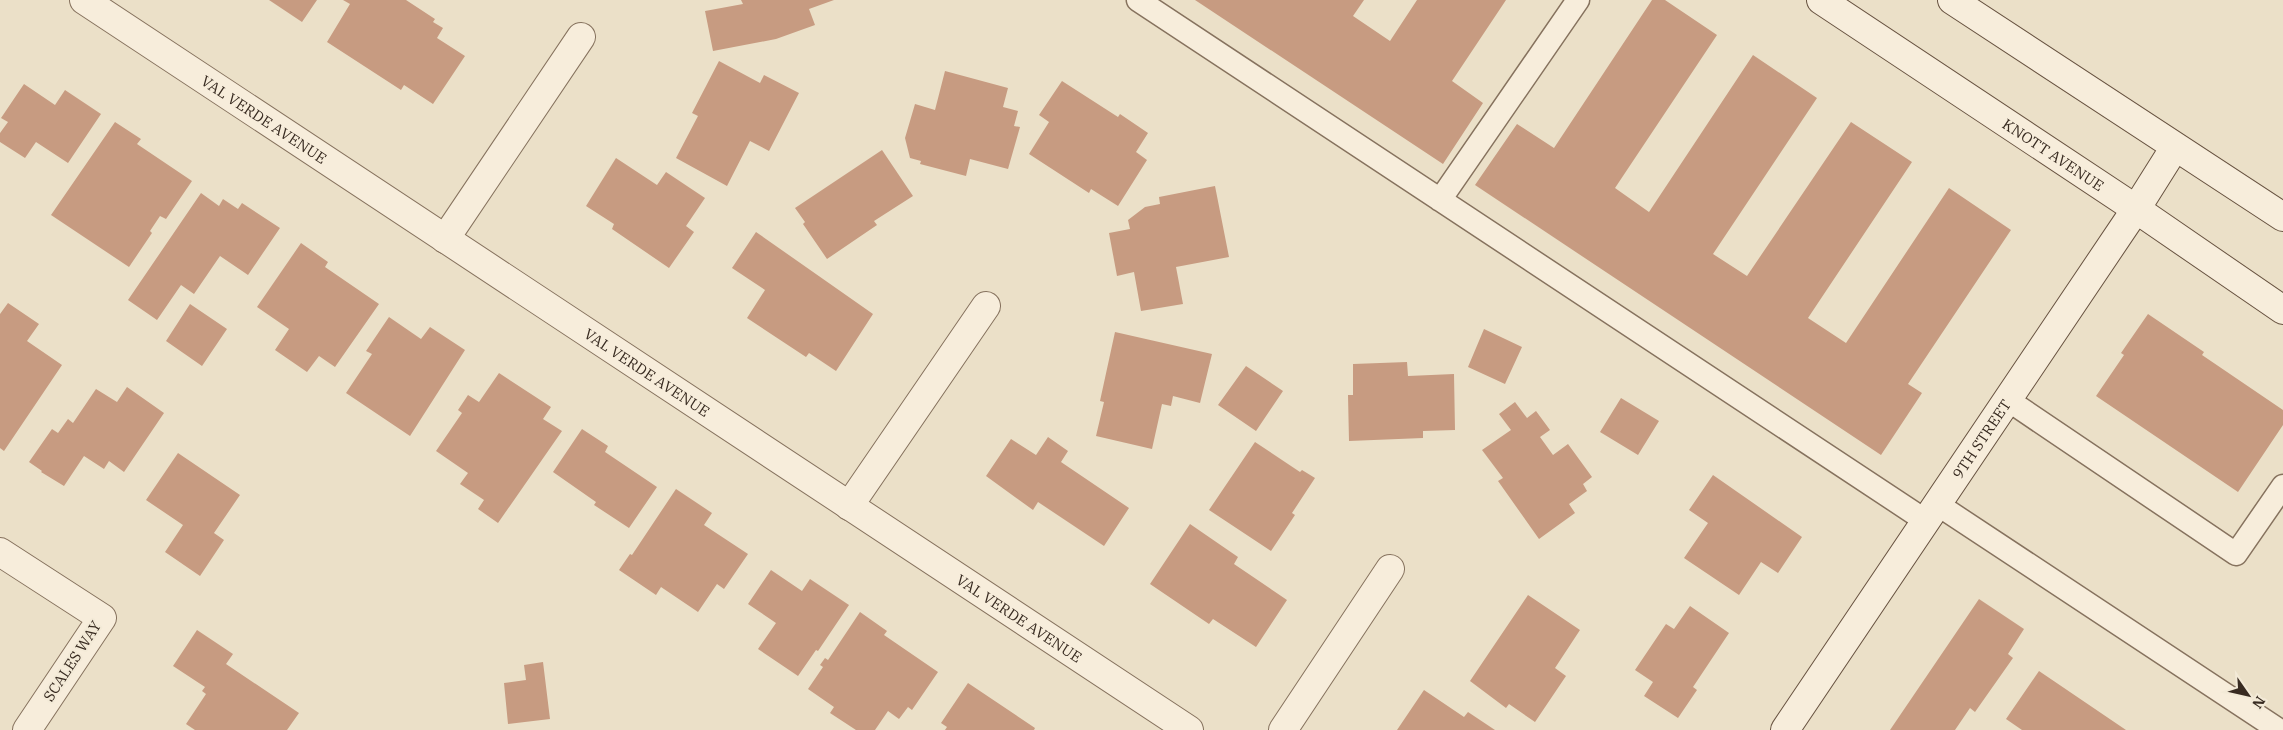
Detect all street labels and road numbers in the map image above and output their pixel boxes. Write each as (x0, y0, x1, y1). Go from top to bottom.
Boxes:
street label: VAL VERDE AVENUE (198, 71, 331, 167)
street label: KNOTT AVENUE (1999, 114, 2108, 195)
street label: VAL VERDE AVENUE (581, 324, 714, 420)
street label: 9TH STREET (1948, 395, 2015, 482)
street label: VAL VERDE AVENUE (953, 570, 1086, 666)
street label: SCALES WAY (39, 617, 105, 705)

